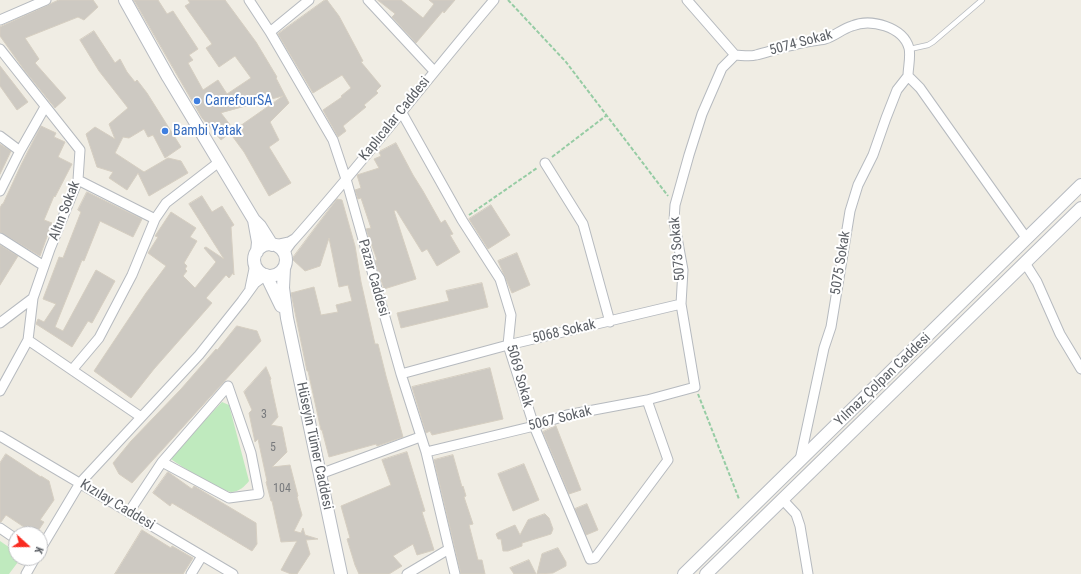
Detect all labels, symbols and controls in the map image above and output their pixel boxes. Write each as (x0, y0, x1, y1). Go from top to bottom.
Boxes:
street label: 5074 Sokak (768, 27, 834, 59)
street label: Kaplıcalar Caddesi (356, 74, 434, 164)
place label: CarrefourSA (205, 93, 272, 109)
marker: CarrefourSA (192, 96, 202, 106)
place label: Bambi Yatak (173, 123, 242, 139)
marker: Bambi Yatak (160, 126, 170, 136)
street label: Altın Sokak (46, 179, 84, 243)
street label: 5073 Sokak (667, 216, 689, 282)
street label: 5075 Sokak (828, 230, 854, 296)
street label: Pazar Caddesi (354, 238, 392, 318)
street label: 5068 Sokak (531, 317, 597, 347)
street label: Yılmaz Çolpan Caddesi (832, 330, 934, 430)
street label: 5069 Sokak (502, 343, 536, 409)
street label: Hüseyin Tümer Caddesi (292, 381, 336, 511)
street label: 5067 Sokak (527, 403, 593, 435)
house number: 3 (261, 408, 267, 422)
house number: 5 (270, 441, 276, 455)
street label: Kızılay Caddesi (77, 476, 157, 534)
house number: 104 (273, 482, 291, 496)
north arrow (8, 526, 48, 566)
text: K (32, 545, 46, 555)

